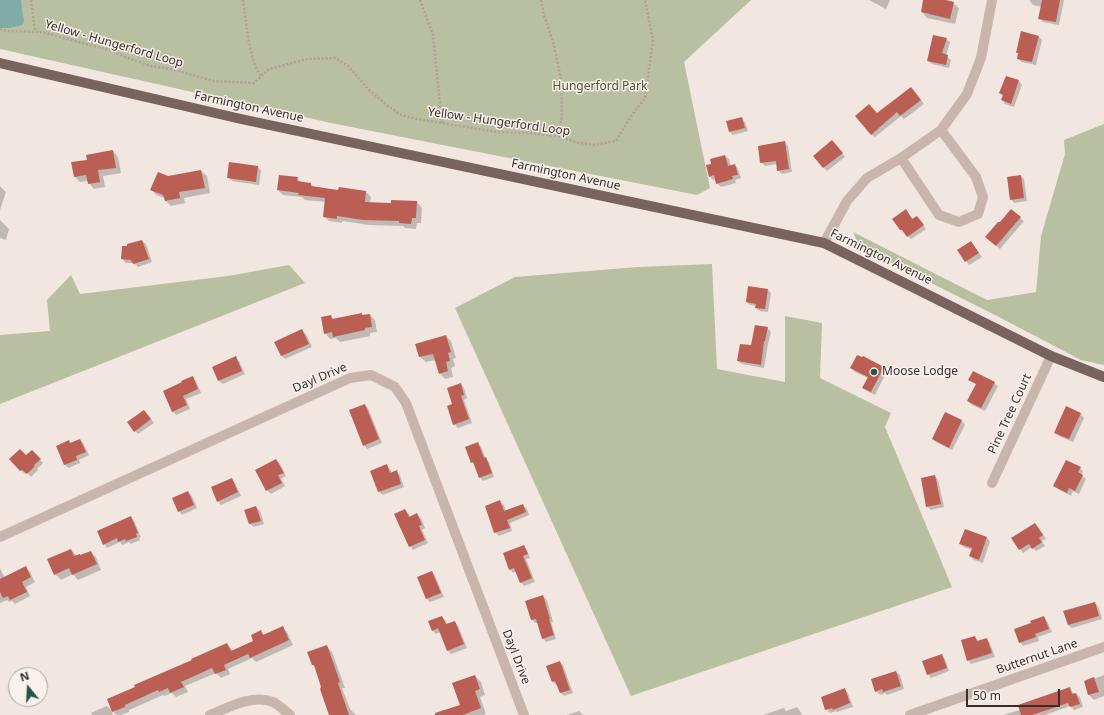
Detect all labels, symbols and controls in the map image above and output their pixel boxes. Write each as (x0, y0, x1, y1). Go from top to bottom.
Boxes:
street label: Yellow - Hungerford Loop (43, 17, 185, 71)
park label: Hungerford Park (553, 80, 647, 94)
street label: Farmington Avenue (193, 88, 305, 126)
street label: Yellow - Hungerford Loop (427, 105, 571, 139)
street label: Farmington Avenue (510, 156, 622, 194)
street label: Farmington Avenue (828, 226, 934, 288)
street label: Dayl Drive (291, 360, 349, 396)
place label: Moose Lodge (882, 365, 958, 379)
marker: Moose Lodge (869, 367, 879, 377)
street label: Pine Tree Court (985, 372, 1035, 456)
street label: Dayl Drive (499, 628, 533, 686)
street label: Butternut Lane (994, 636, 1080, 678)
north arrow (8, 667, 48, 707)
text: N (18, 668, 31, 685)
scale bar (968, 681, 1062, 707)
text: 50 m (973, 687, 1001, 704)

